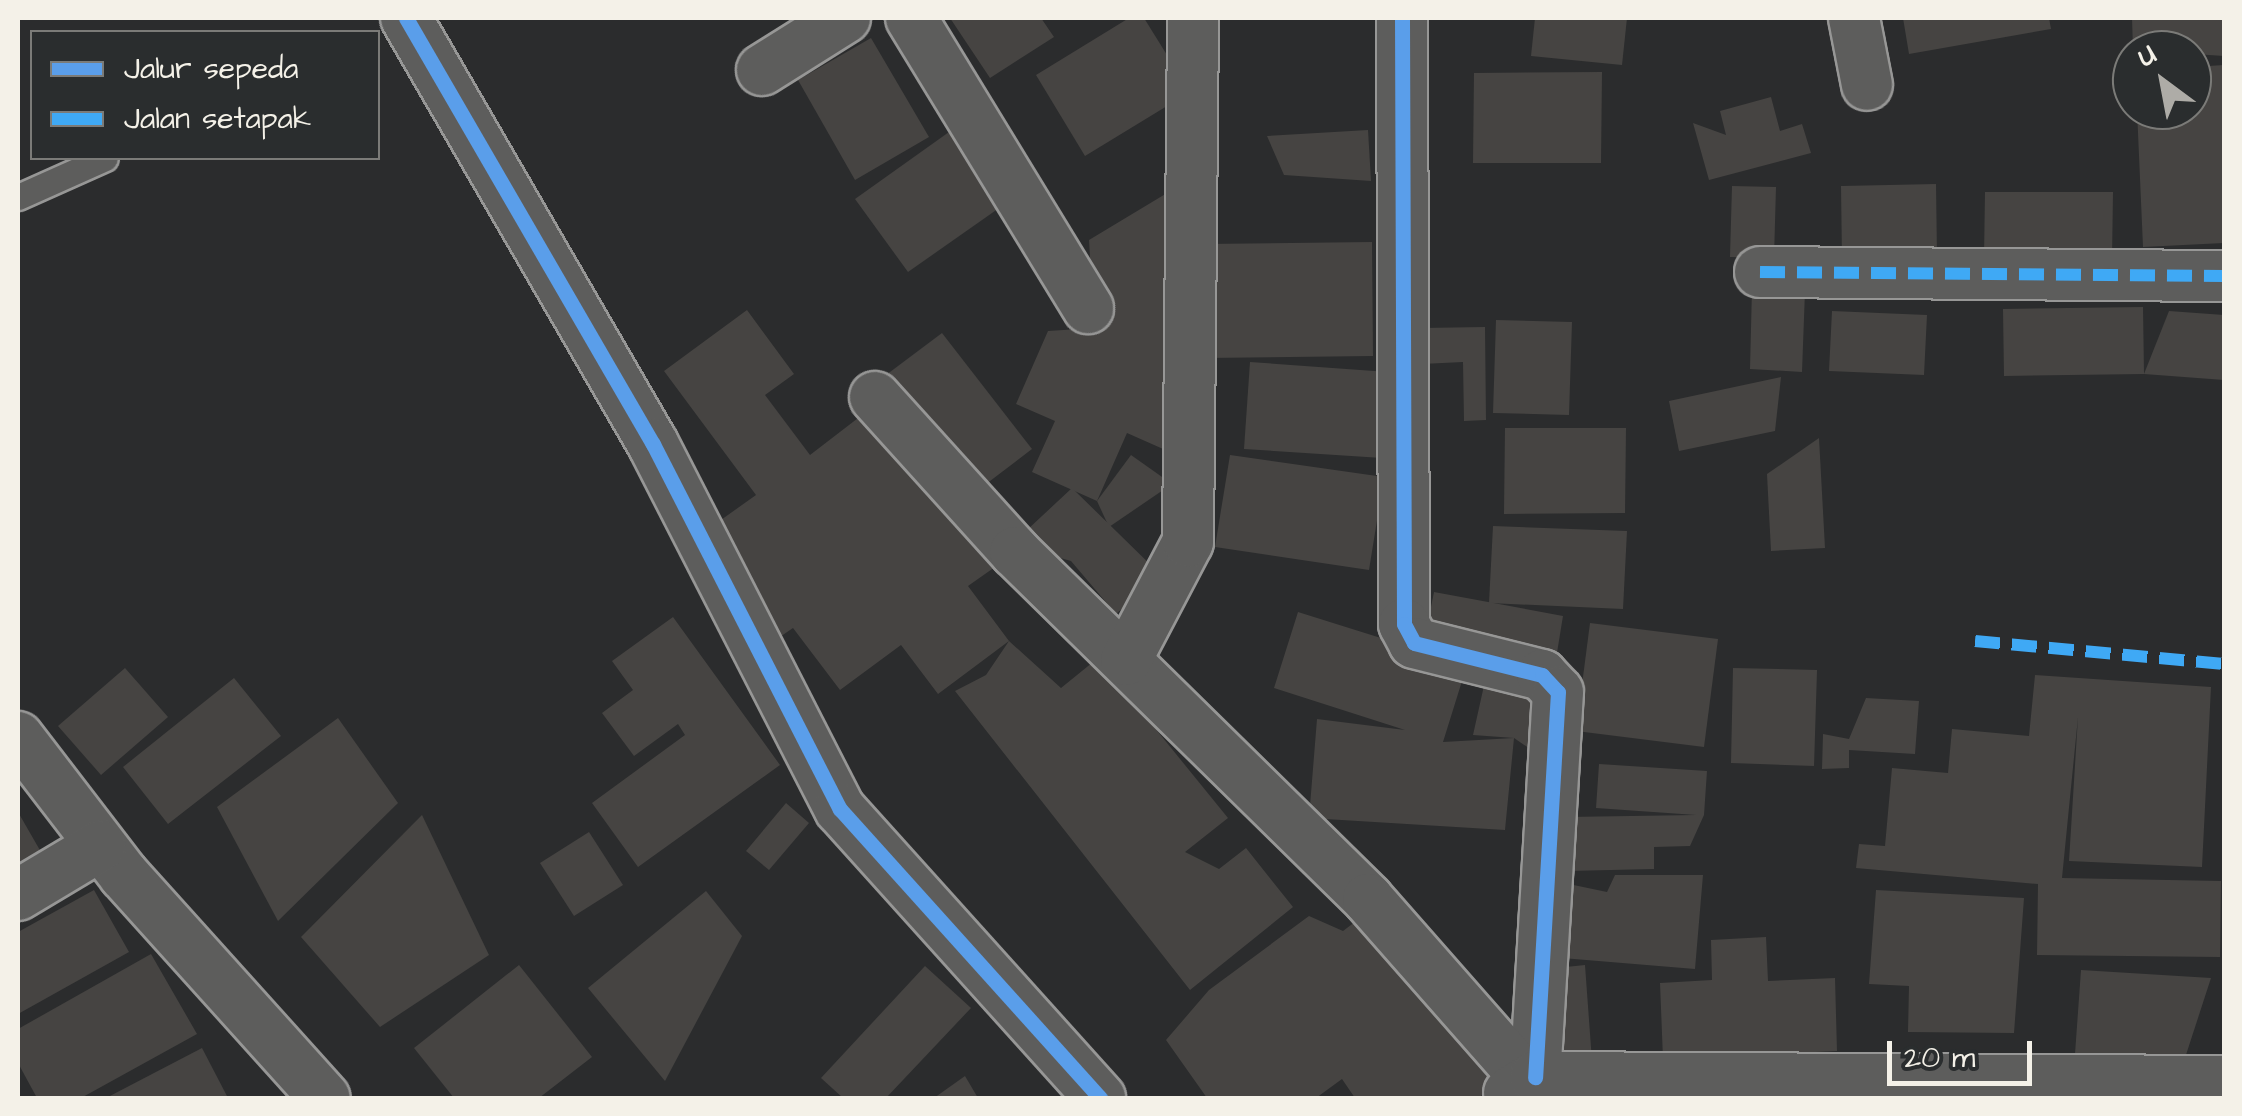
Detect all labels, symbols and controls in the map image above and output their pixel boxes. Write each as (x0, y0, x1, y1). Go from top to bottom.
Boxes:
legend (30, 30, 380, 160)
north arrow (2112, 30, 2212, 130)
text: U (2130, 35, 2164, 77)
text: Jalur sepeda (124, 48, 299, 90)
text: Jalan setapak (124, 98, 311, 140)
scale bar (1892, 1021, 2037, 1083)
text: 20 m (1904, 1037, 1975, 1079)

